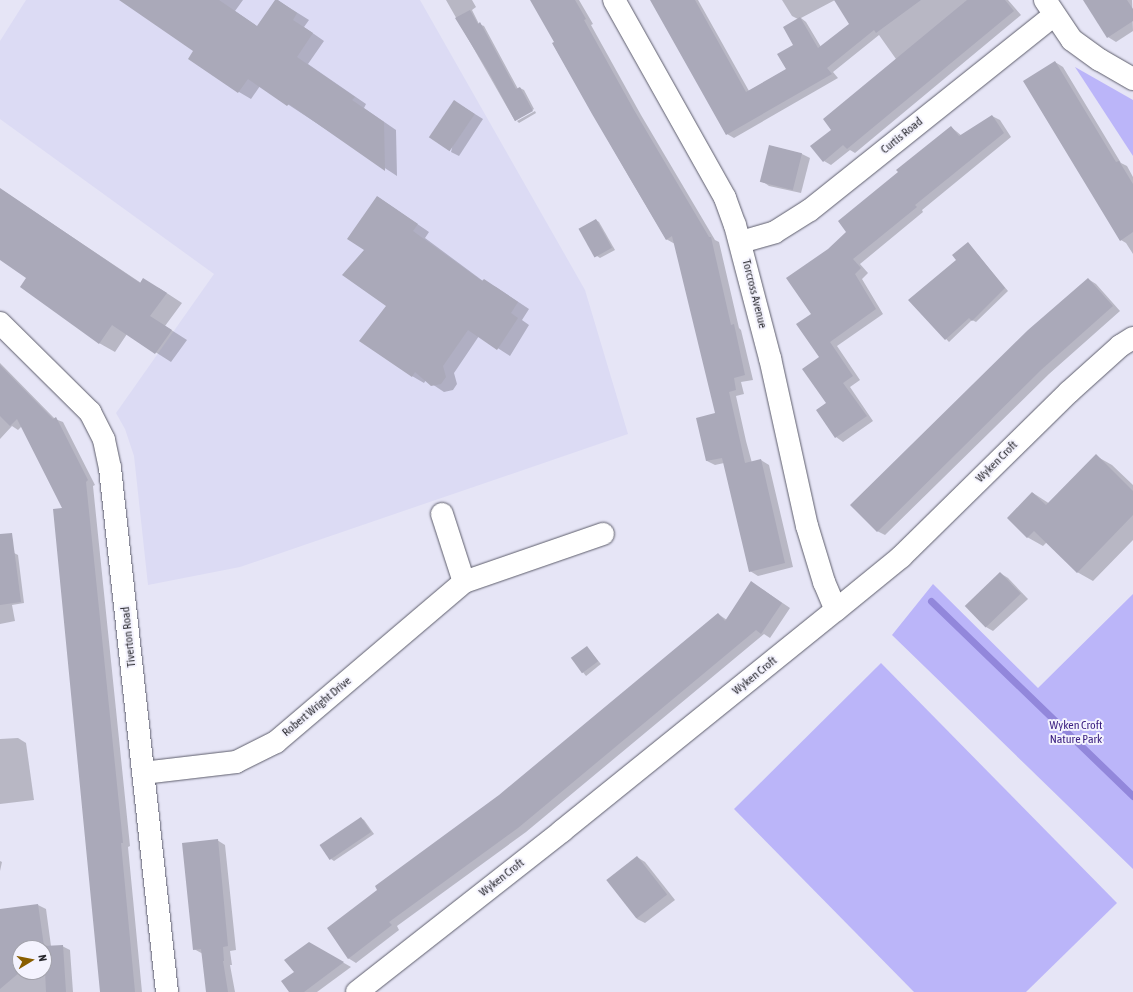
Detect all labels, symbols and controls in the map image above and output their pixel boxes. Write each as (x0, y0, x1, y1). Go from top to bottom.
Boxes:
street label: Curtis Road (878, 115, 926, 157)
street label: Torcross Avenue (738, 258, 770, 330)
street label: Wyken Croft (973, 438, 1021, 486)
street label: Tiverton Road (119, 606, 139, 668)
street label: Wyken Croft (730, 654, 780, 698)
street label: Robert Wright Drive (280, 674, 354, 740)
park label: Wyken Croft Nature Park (1050, 719, 1102, 747)
street label: Wyken Croft (477, 856, 527, 900)
north arrow (12, 940, 52, 980)
text: N (36, 954, 49, 962)

